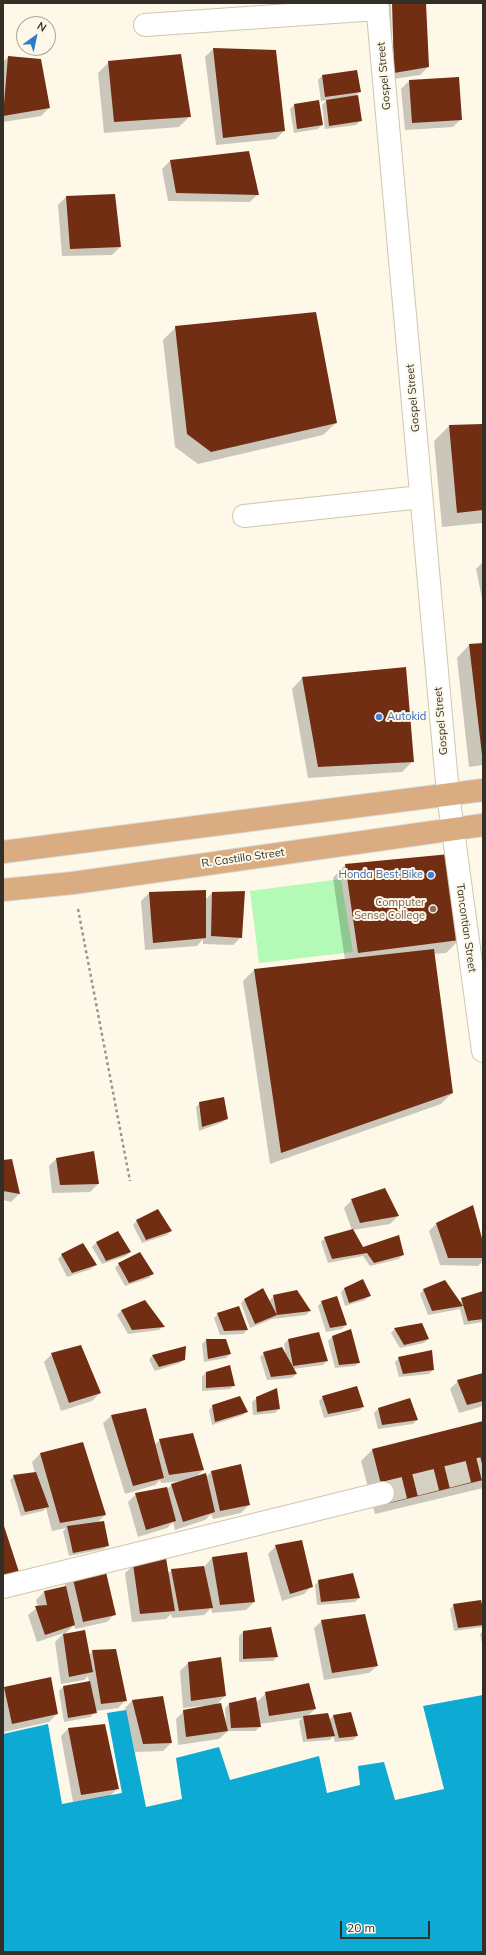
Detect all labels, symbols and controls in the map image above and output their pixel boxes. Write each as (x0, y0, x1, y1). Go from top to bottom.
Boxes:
north arrow (16, 16, 56, 56)
text: N (35, 19, 49, 35)
street label: Gospel Street (374, 41, 394, 111)
street label: Gospel Street (403, 363, 423, 433)
street label: Gospel Street (431, 686, 451, 756)
place label: Autokid (387, 710, 426, 724)
marker: Autokid (374, 712, 384, 722)
street label: R. Castillo Street (201, 846, 285, 870)
place label: Honda Best Bike (339, 868, 423, 882)
marker: Honda Best Bike (426, 870, 436, 880)
street label: Tancontian Street (453, 883, 479, 973)
place label: Computer Sense College (354, 896, 425, 922)
marker: Computer Sense College (428, 904, 438, 914)
scale bar (342, 1913, 432, 1939)
text: 20 m (347, 1920, 375, 1935)

